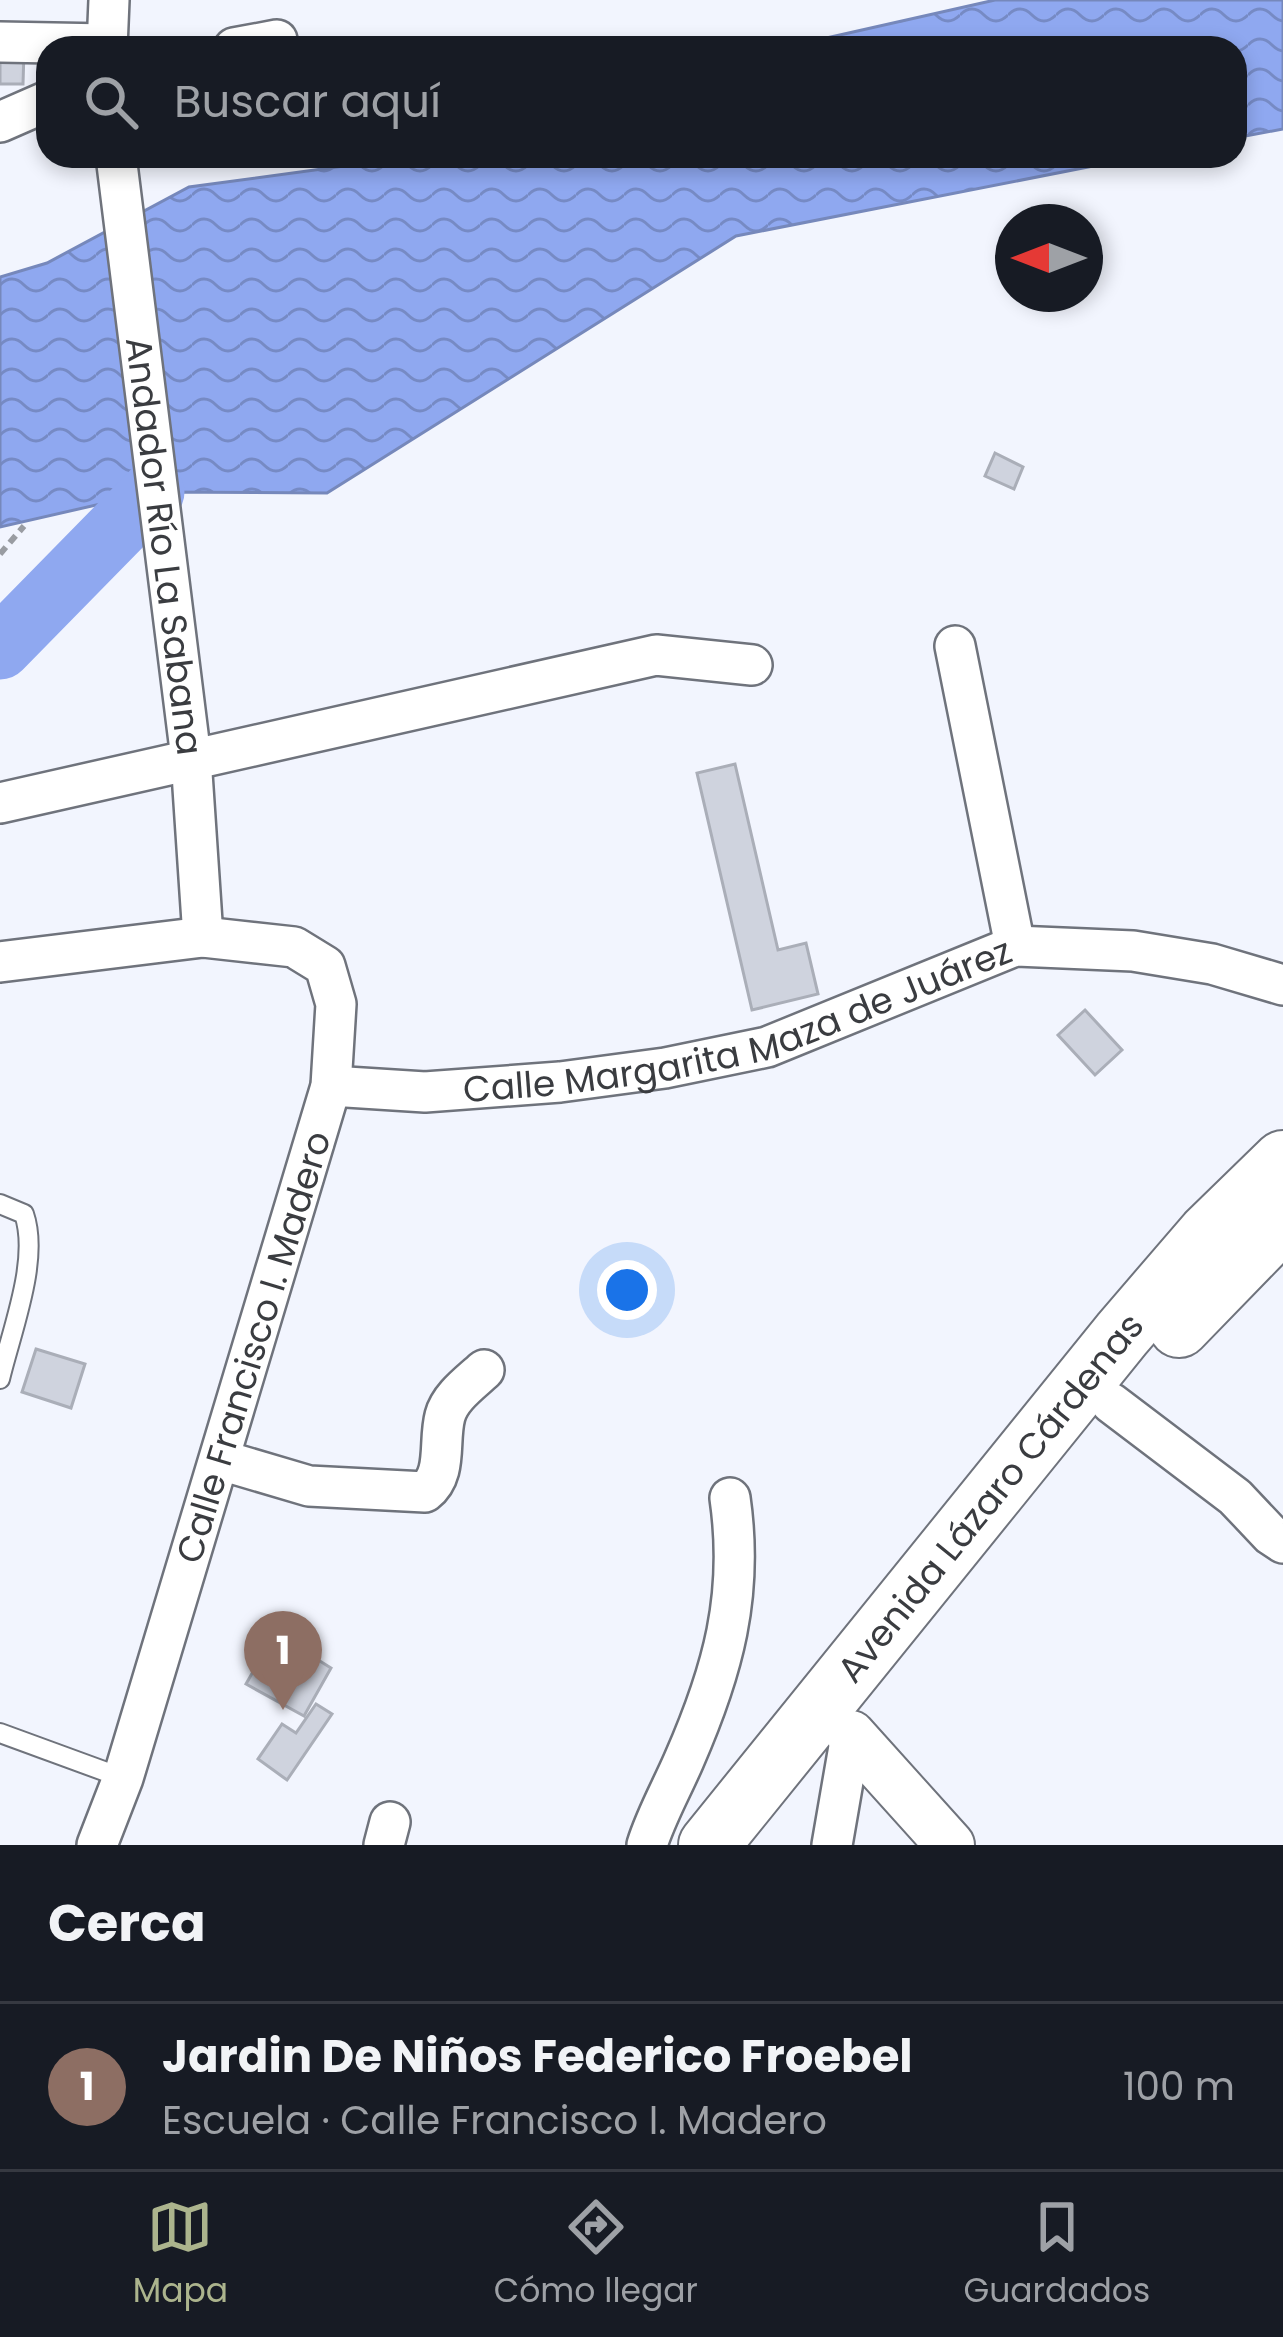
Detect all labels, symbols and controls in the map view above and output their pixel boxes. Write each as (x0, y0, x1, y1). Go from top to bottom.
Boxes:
search box (36, 36, 1247, 168)
icon: search (78, 69, 144, 135)
text: Buscar aquí (174, 70, 441, 133)
north arrow (995, 204, 1103, 312)
street label: Andador Río La Sabana (113, 334, 215, 758)
street label: Calle Margarita Maza de Juárez (461, 925, 1019, 1115)
street label: Calle Francisco I. Madero (163, 1125, 344, 1569)
your location (597, 1260, 657, 1320)
street label: Avenida Lázaro Cárdenas (825, 1302, 1155, 1693)
pin: 1 (244, 1611, 322, 1710)
text: Cerca (48, 1887, 206, 1959)
text: Jardin De Niños Federico Froebel (162, 2025, 913, 2088)
text: 1 (80, 2059, 94, 2114)
text: 100 m (1123, 2059, 1235, 2114)
text: Escuela · Calle Francisco I. Madero (162, 2093, 827, 2148)
tab: Mapa (133, 2194, 228, 2316)
tab: Cómo llegar (494, 2194, 698, 2316)
tab: Guardados (964, 2194, 1150, 2316)

